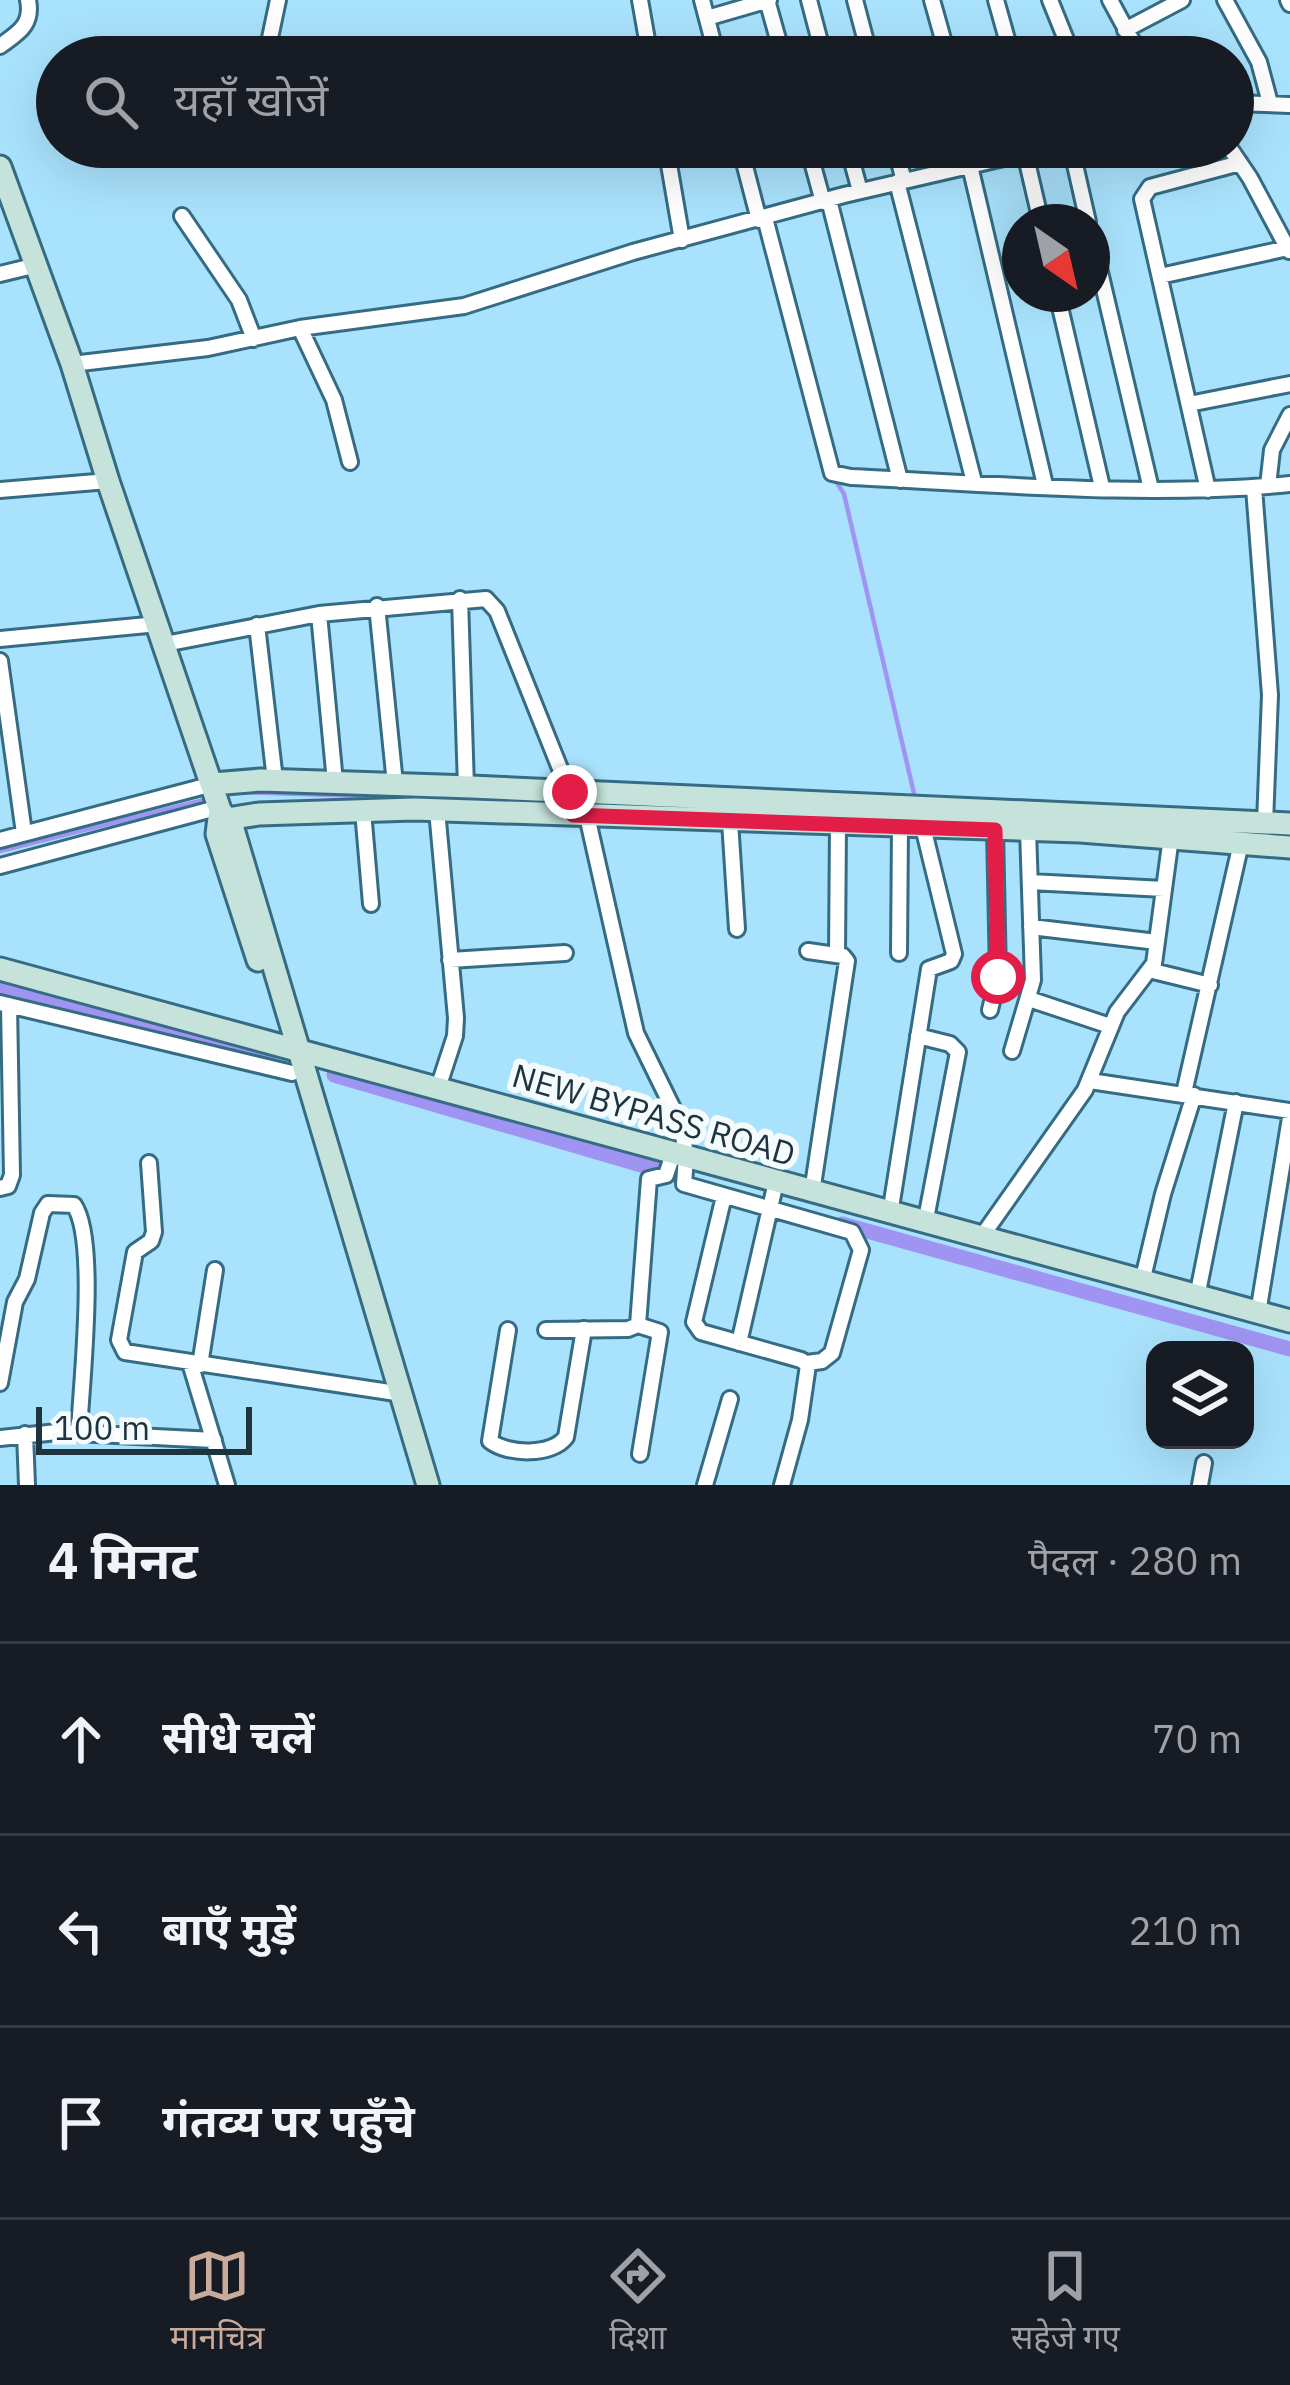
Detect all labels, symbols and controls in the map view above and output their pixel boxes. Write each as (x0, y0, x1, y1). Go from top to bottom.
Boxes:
search box (36, 36, 1254, 168)
icon: search (78, 69, 144, 135)
text: यहाँ खोजें (174, 70, 328, 128)
north arrow (1002, 204, 1110, 312)
route end (543, 765, 597, 819)
route start (971, 950, 1025, 1004)
street label: NEW BYPASS ROAD (508, 1053, 800, 1175)
map controls (1146, 1341, 1254, 1449)
button: layers (1146, 1341, 1254, 1449)
scale bar (36, 1401, 252, 1454)
text: 100 m (54, 1406, 150, 1449)
text: 4 मिनट (48, 1527, 198, 1593)
text: पैदल · 280 m (1028, 1535, 1242, 1586)
icon: ahead (48, 1706, 114, 1772)
text: सीधे चलें (162, 1707, 314, 1765)
text: 70 m (1152, 1713, 1242, 1764)
icon: left (48, 1898, 114, 1964)
text: बाएँ मुड़ें (162, 1899, 296, 1957)
text: 210 m (1129, 1905, 1242, 1956)
icon: arrive (48, 2090, 114, 2156)
text: गंतव्य पर पहुँचे (162, 2091, 415, 2149)
tab: मानचित्र (170, 2243, 264, 2362)
tab: दिशा (605, 2243, 671, 2362)
tab: सहेजे गए (1011, 2243, 1120, 2362)

